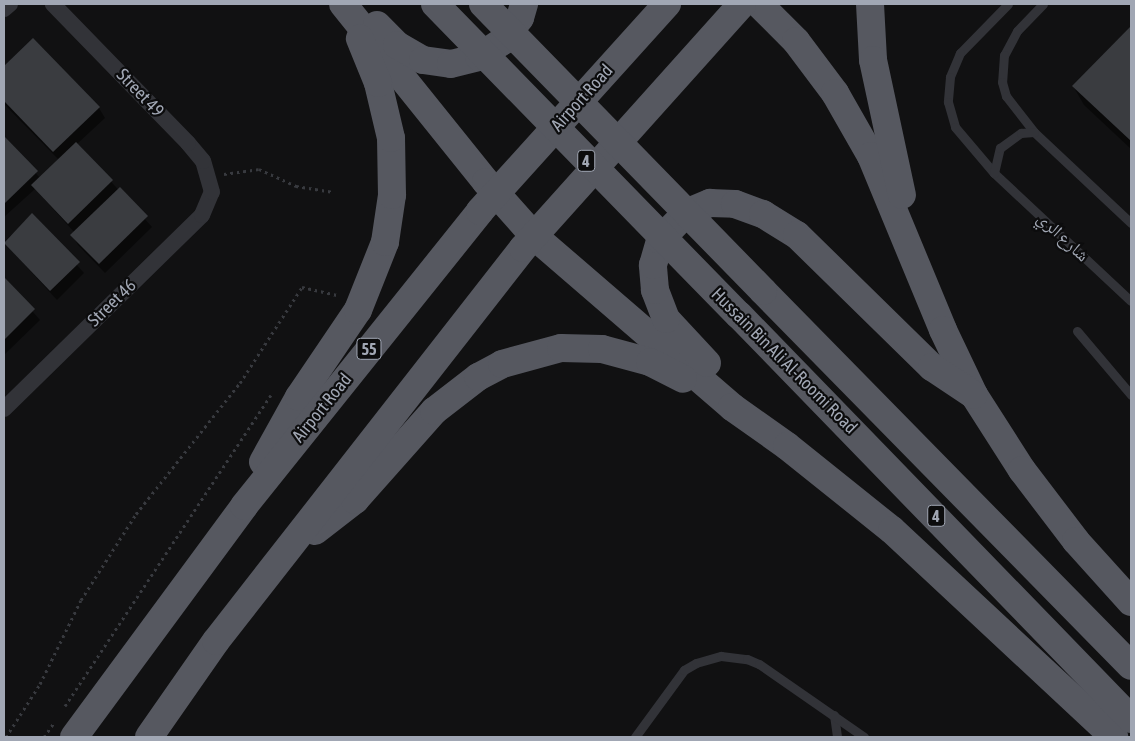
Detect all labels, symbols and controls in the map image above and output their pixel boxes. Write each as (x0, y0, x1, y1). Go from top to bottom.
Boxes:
street label: Airport Road (546, 60, 618, 136)
street label: Street 49 (112, 64, 168, 122)
road number: 4 (576, 148, 596, 175)
street label: شارع الري (1033, 208, 1093, 266)
street label: Street 46 (83, 275, 141, 331)
street label: Hussain Bin Ali Al-Roomi Road (707, 284, 861, 438)
road number: 55 (355, 336, 383, 362)
street label: Airport Road (288, 369, 356, 447)
road number: 4 (926, 502, 946, 530)

